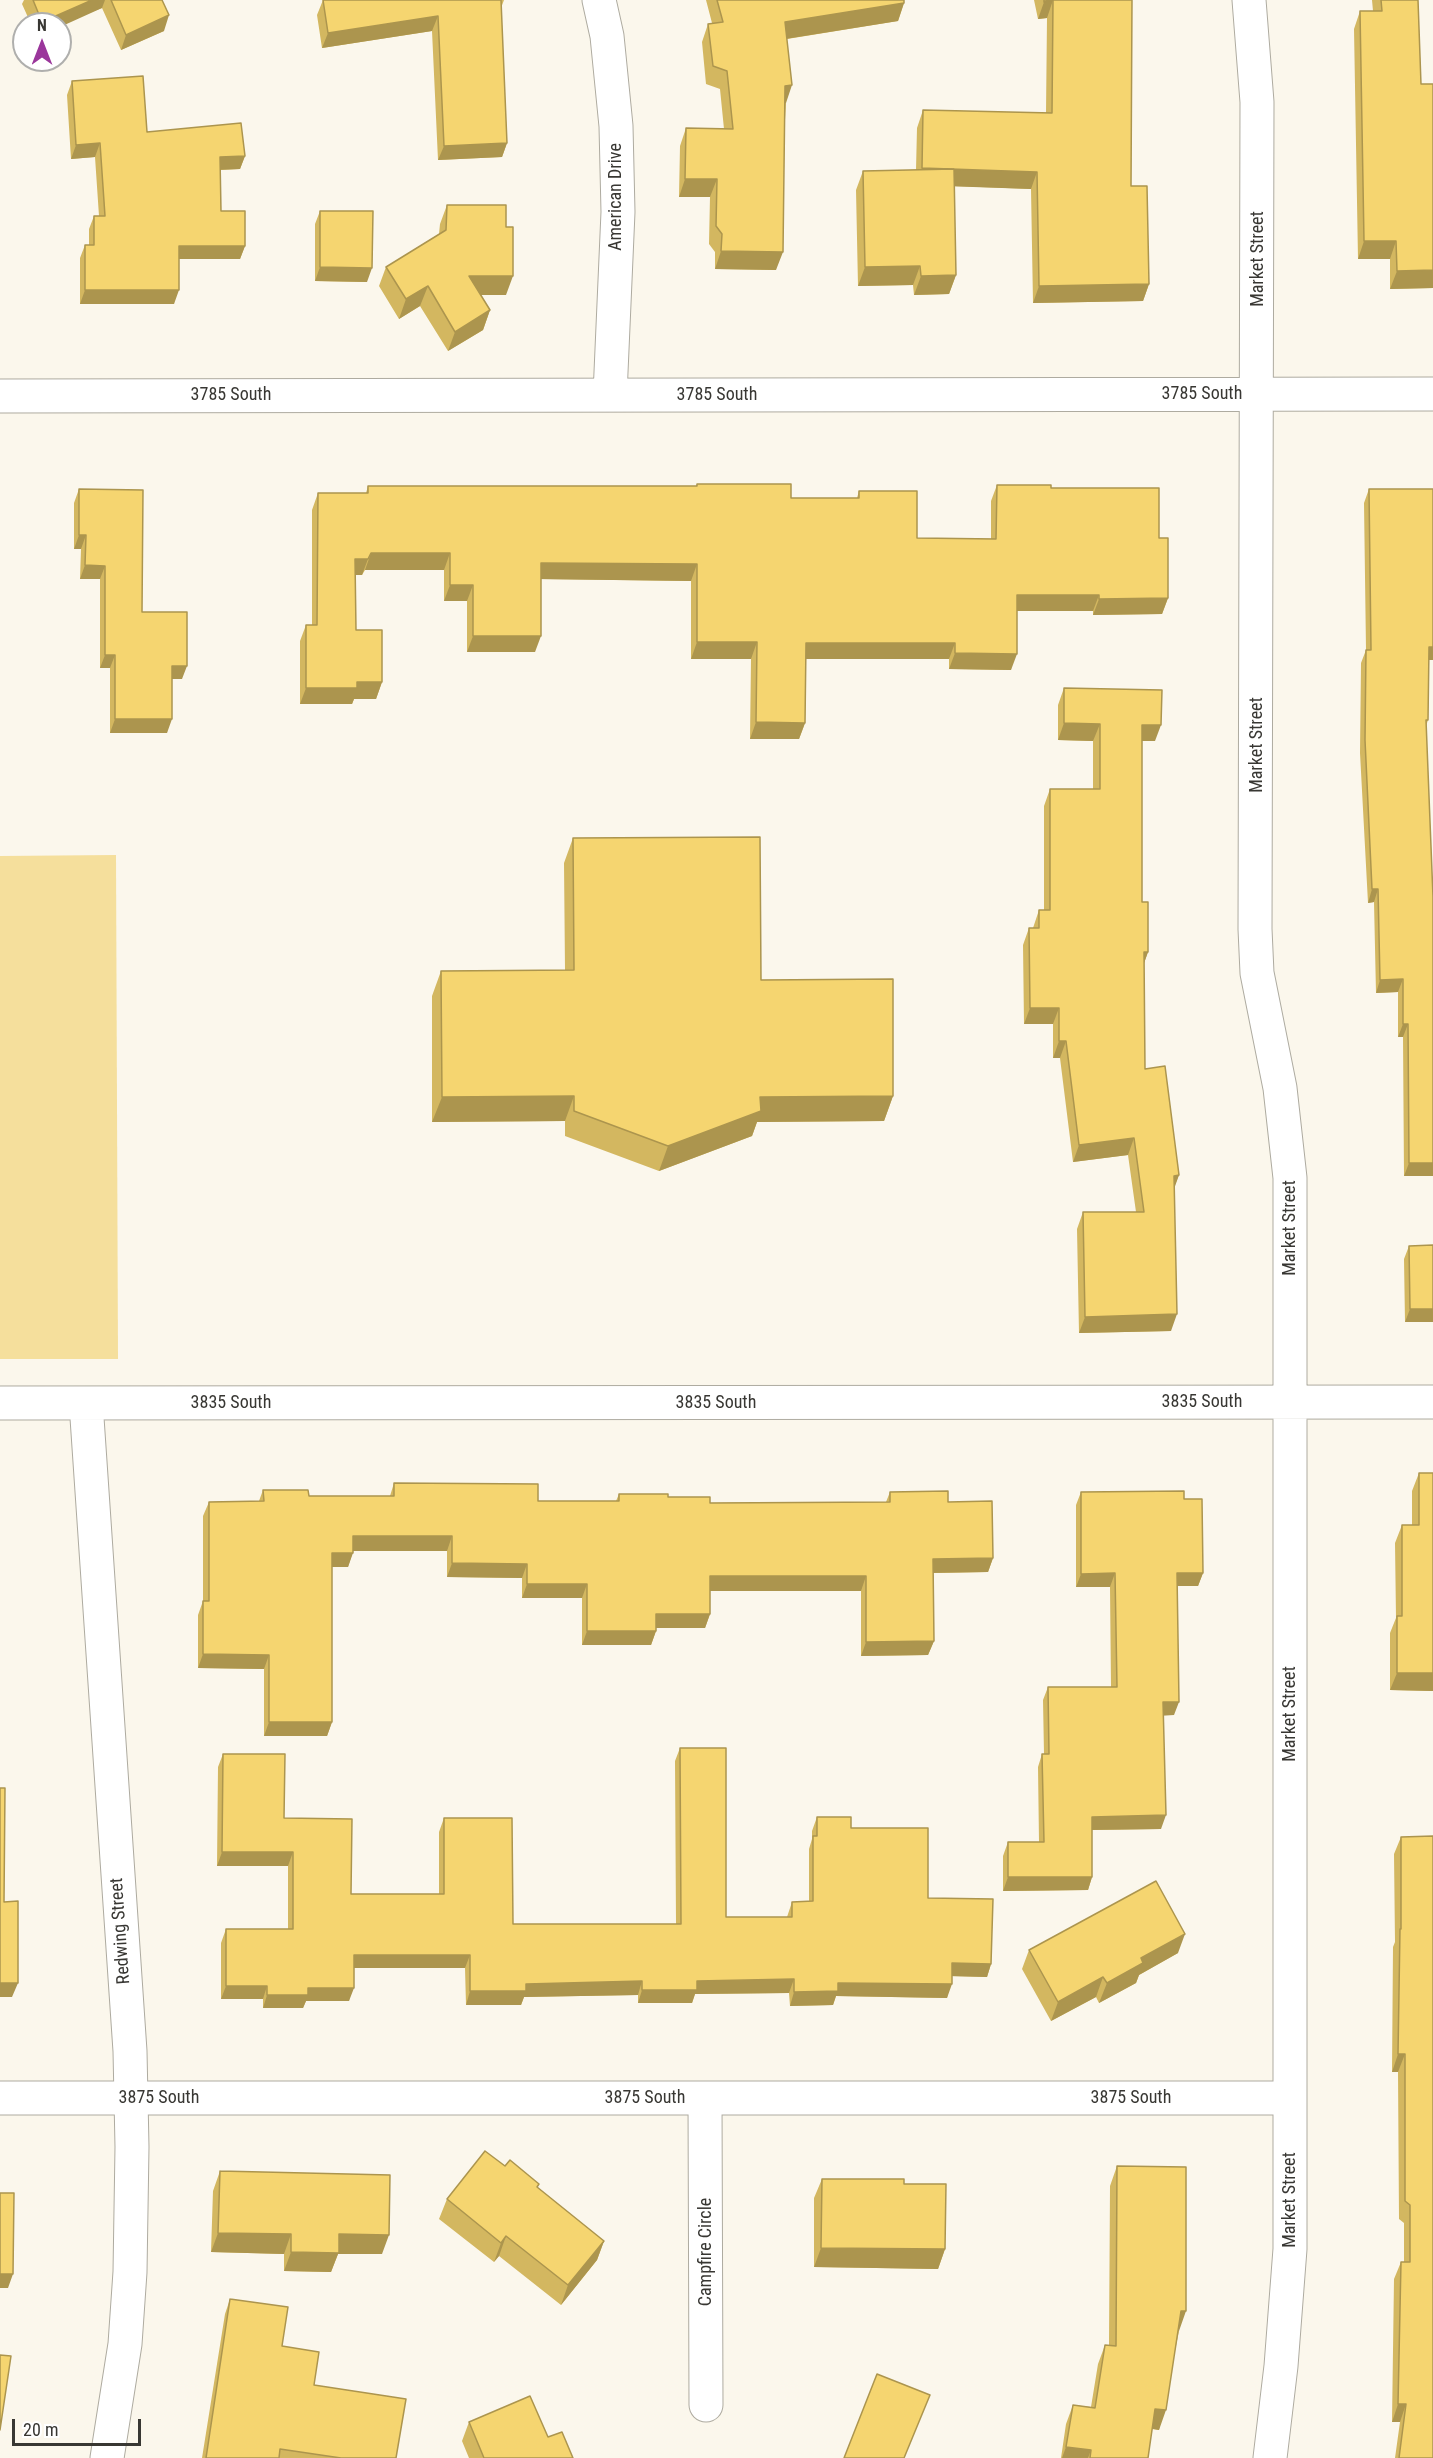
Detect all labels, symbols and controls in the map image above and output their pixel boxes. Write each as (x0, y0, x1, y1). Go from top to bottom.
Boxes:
north arrow (12, 12, 72, 72)
text: N (37, 16, 47, 35)
street label: American Drive (605, 143, 627, 251)
street label: Market Street (1247, 211, 1269, 307)
street label: 3785 South (1162, 383, 1242, 405)
street label: 3785 South (191, 384, 271, 406)
street label: 3785 South (677, 384, 757, 406)
street label: Market Street (1246, 697, 1268, 793)
street label: Market Street (1279, 1180, 1301, 1276)
street label: 3835 South (1162, 1391, 1242, 1413)
street label: 3835 South (191, 1392, 271, 1414)
street label: 3835 South (676, 1392, 756, 1414)
street label: Market Street (1279, 1666, 1301, 1762)
street label: Redwing Street (107, 1877, 135, 1985)
street label: 3875 South (119, 2087, 199, 2109)
street label: 3875 South (605, 2087, 685, 2109)
street label: 3875 South (1091, 2087, 1171, 2109)
street label: Market Street (1279, 2152, 1301, 2248)
street label: Campfire Circle (695, 2198, 717, 2306)
scale bar (15, 2407, 144, 2445)
text: 20 m (23, 2419, 58, 2440)

